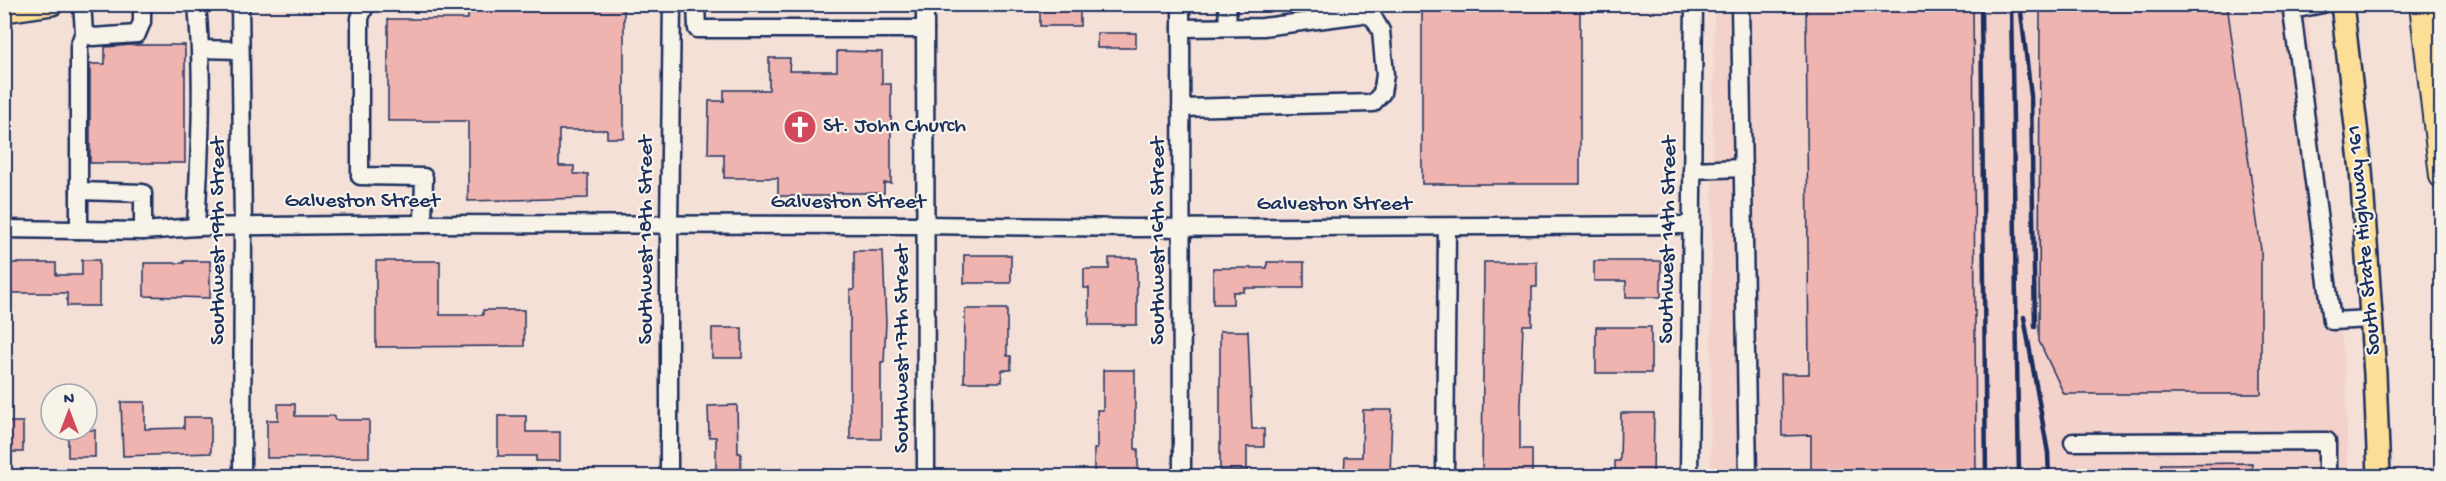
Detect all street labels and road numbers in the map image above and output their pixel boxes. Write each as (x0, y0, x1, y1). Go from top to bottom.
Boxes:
street label: South State Highway 161 (2342, 124, 2388, 356)
street label: Southwest 18th Street (634, 133, 660, 345)
street label: Southwest 14th Street (1654, 134, 1684, 344)
street label: Southwest 19th Street (206, 135, 232, 345)
street label: Southwest 16th Street (1146, 135, 1172, 345)
street label: Galveston Street (285, 189, 441, 215)
street label: Galveston Street (771, 190, 927, 216)
street label: Galveston Street (1257, 192, 1413, 218)
street label: Southwest 17th Street (890, 243, 916, 453)

